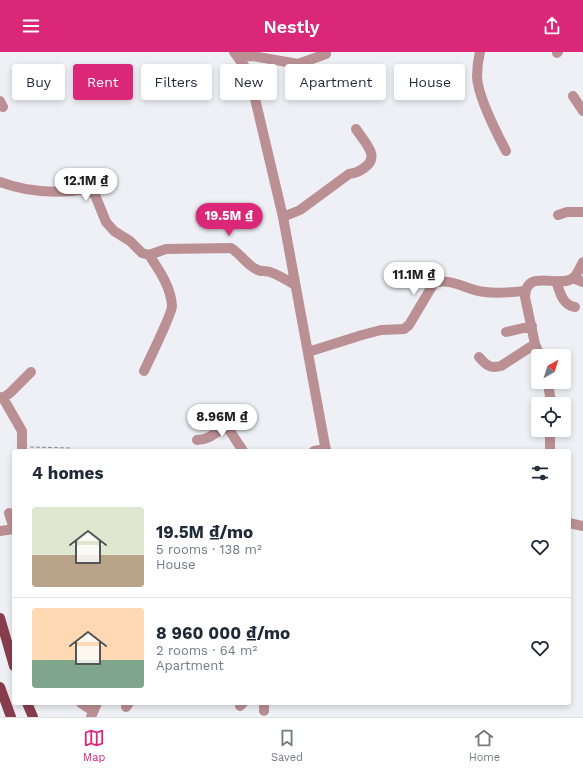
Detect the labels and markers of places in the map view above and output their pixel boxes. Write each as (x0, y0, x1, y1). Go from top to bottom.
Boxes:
pin: 12.1M ₫ (49, 168, 123, 202)
pin: 19.5M ₫ (192, 203, 266, 237)
pin: 11.1M ₫ (377, 262, 451, 296)
pin: 8.96M ₫ (185, 404, 259, 438)

